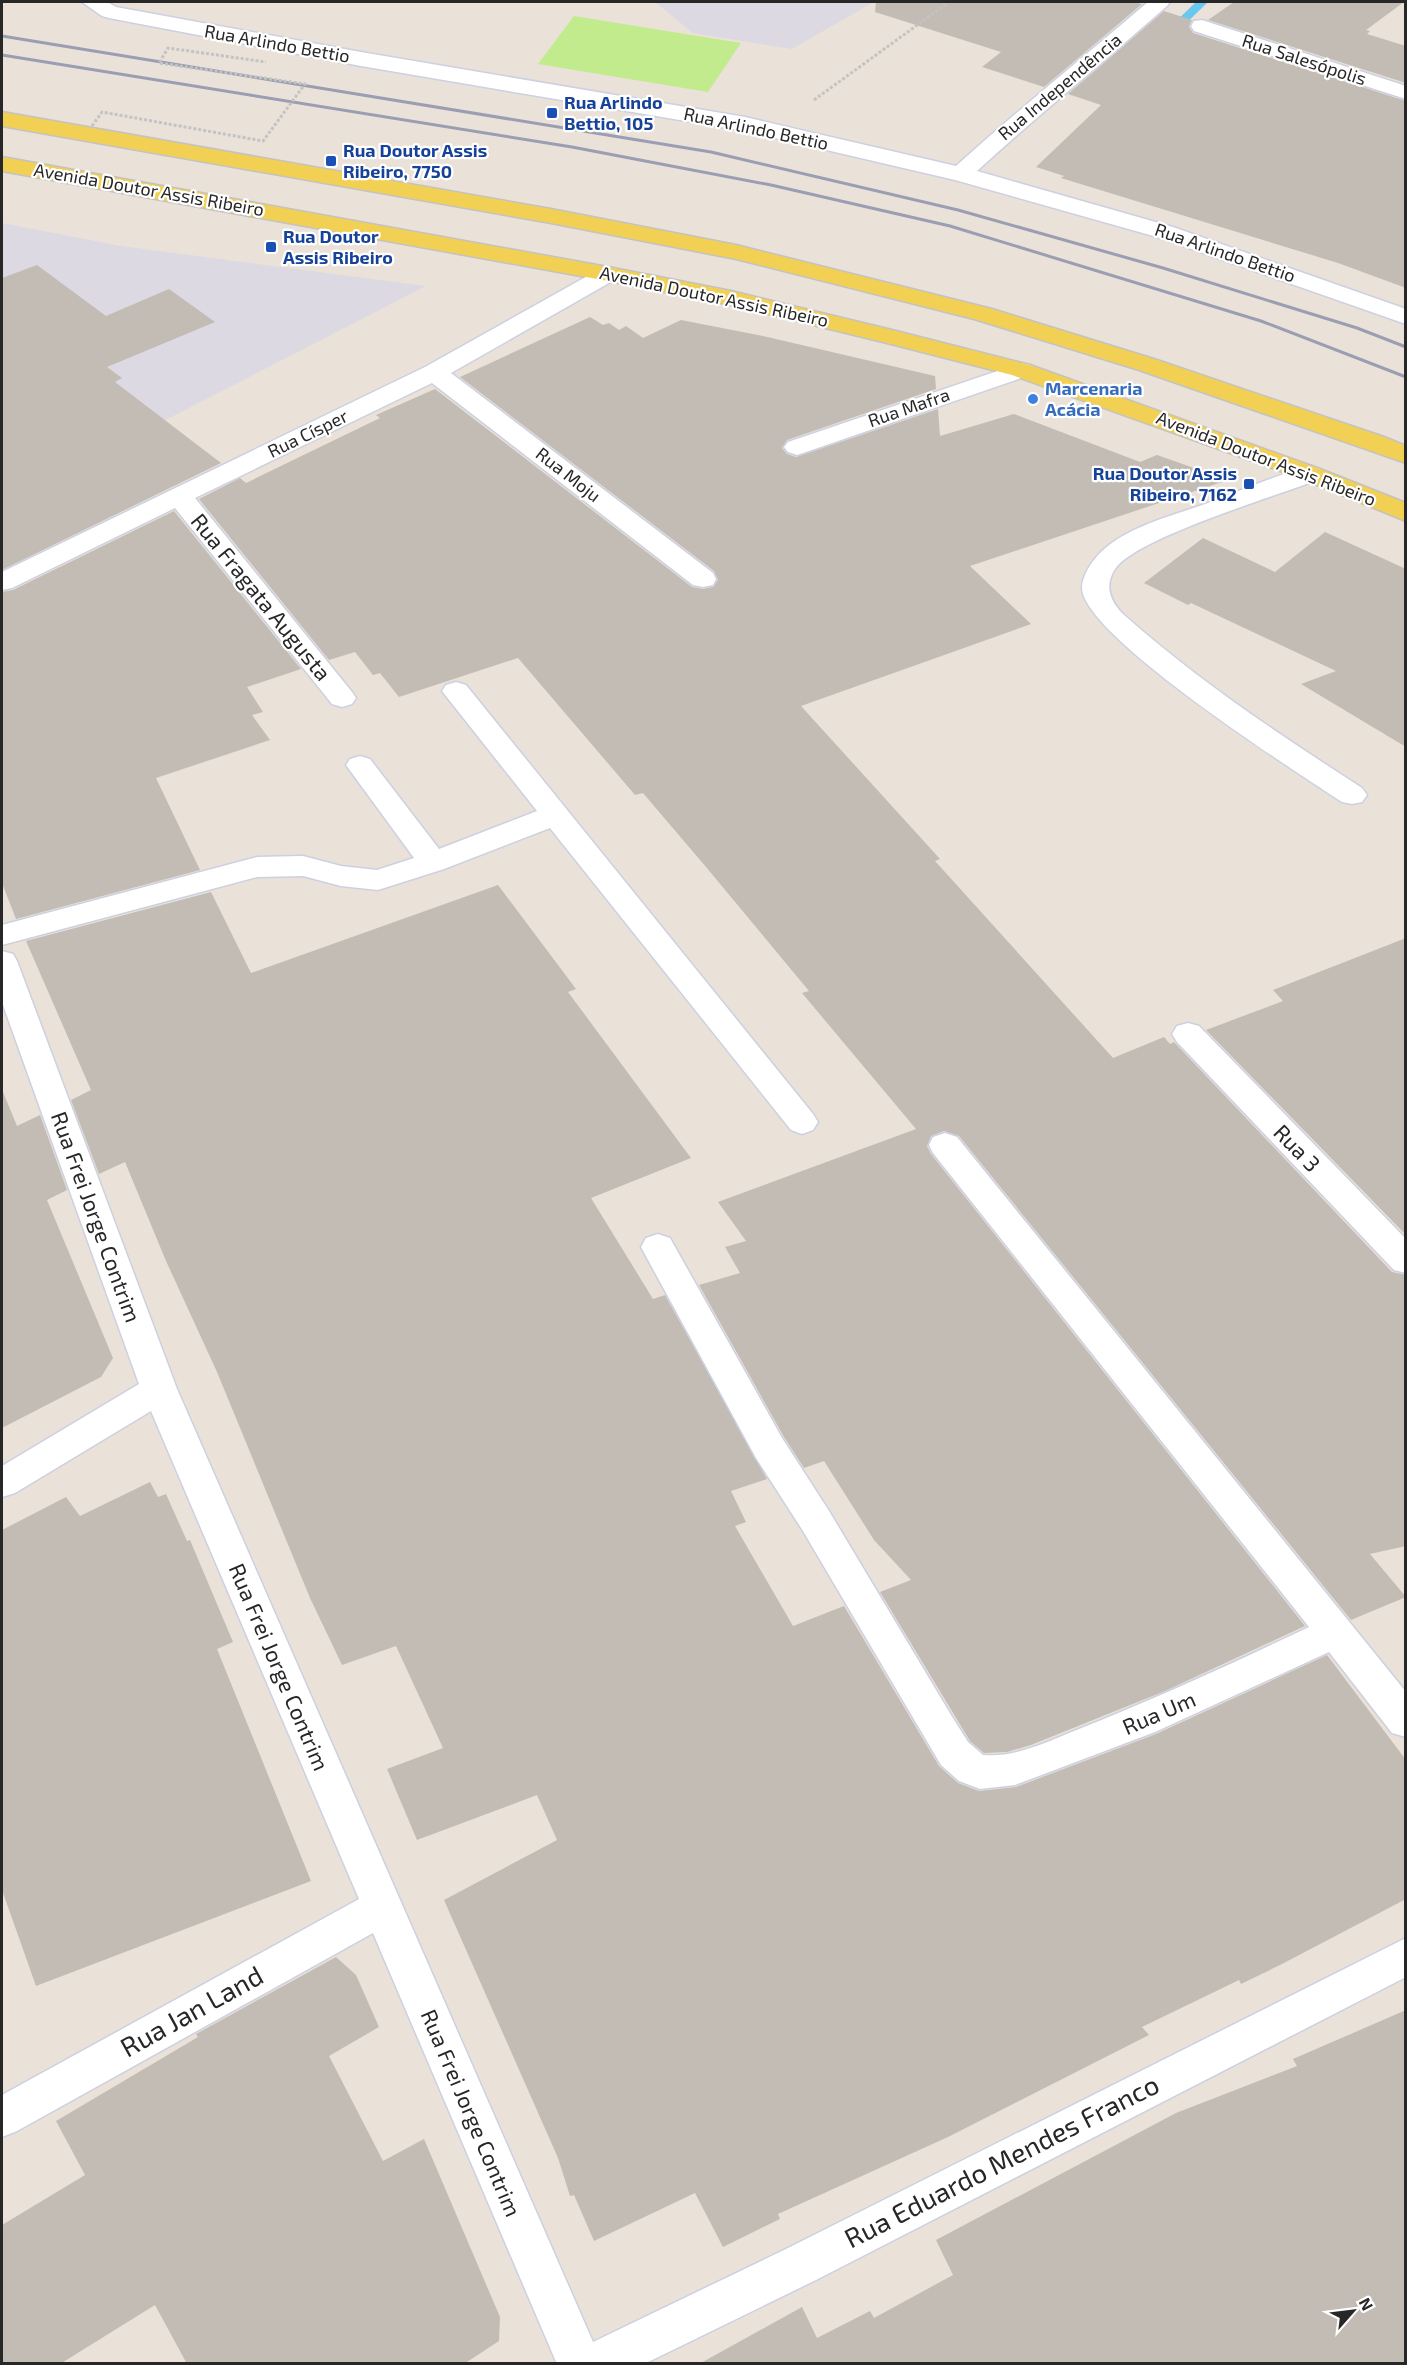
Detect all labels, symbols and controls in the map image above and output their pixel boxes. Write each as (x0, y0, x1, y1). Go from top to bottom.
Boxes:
street label: Rua Arlindo Bettio (203, 19, 352, 67)
street label: Rua Independência (993, 28, 1126, 144)
street label: Rua Salesópolis (1239, 29, 1369, 89)
place label: Rua Arlindo Bettio, 105 (564, 91, 663, 134)
street label: Rua Arlindo Bettio (682, 102, 831, 154)
marker: Rua Arlindo Bettio, 105 (545, 106, 559, 120)
place label: Rua Doutor Assis Ribeiro, 7750 (343, 139, 487, 182)
marker: Rua Doutor Assis Ribeiro, 7750 (324, 154, 338, 168)
street label: Avenida Doutor Assis Ribeiro (32, 158, 266, 220)
street label: Rua Arlindo Bettio (1152, 218, 1299, 286)
place label: Rua Doutor Assis Ribeiro (283, 225, 393, 268)
marker: Rua Doutor Assis Ribeiro (264, 240, 278, 254)
street label: Avenida Doutor Assis Ribeiro (598, 261, 831, 331)
place label: Marcenaria Acácia (1045, 377, 1142, 420)
street label: Rua Mafra (865, 383, 952, 431)
marker: Marcenaria Acácia (1026, 392, 1040, 406)
street label: Rua Císper (264, 404, 351, 462)
street label: Avenida Doutor Assis Ribeiro (1154, 406, 1379, 510)
street label: Rua Moju (532, 442, 605, 506)
place label: Rua Doutor Assis Ribeiro, 7162 (1093, 462, 1237, 505)
marker: Rua Doutor Assis Ribeiro, 7162 (1242, 477, 1256, 491)
street label: Rua Fragata Augusta (186, 508, 337, 685)
street label: Rua Frei Jorge Contrim (47, 1108, 147, 1326)
street label: Rua 3 (1269, 1118, 1326, 1176)
street label: Rua Frei Jorge Contrim (225, 1559, 335, 1774)
street label: Rua Um (1118, 1685, 1199, 1739)
street label: Rua Jan Land (114, 1958, 268, 2063)
street label: Rua Frei Jorge Contrim (417, 2005, 527, 2220)
street label: Rua Eduardo Mendes Franco (839, 2067, 1164, 2254)
north arrow (1323, 2281, 1383, 2341)
text: N (1356, 2294, 1378, 2313)

